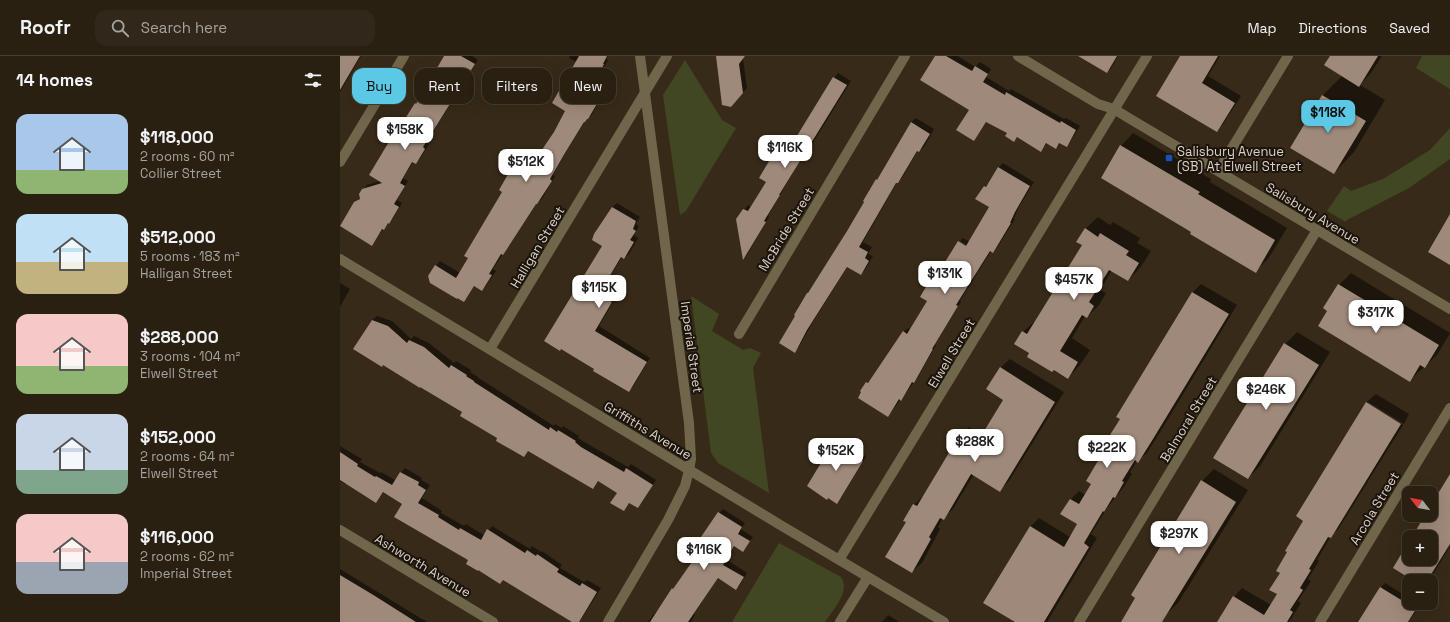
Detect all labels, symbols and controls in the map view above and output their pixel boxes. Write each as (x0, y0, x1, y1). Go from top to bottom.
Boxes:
search box (95, 10, 375, 46)
text: Roofr (20, 15, 71, 40)
icon: search (109, 17, 131, 39)
text: Search here (141, 18, 227, 37)
text: Map (1247, 19, 1277, 37)
text: Directions (1299, 19, 1367, 37)
text: Saved (1389, 19, 1430, 37)
chip: Buy (352, 68, 406, 104)
chip: Rent (414, 68, 474, 104)
chip: Filters (482, 68, 552, 104)
chip: New (560, 68, 616, 104)
text: 14 homes (16, 69, 93, 91)
icon: filters (302, 69, 324, 91)
pin: $118K (1300, 100, 1356, 134)
text: $118K (1310, 104, 1346, 121)
pin: $158K (377, 117, 433, 151)
text: $158K (386, 121, 424, 138)
text: $118,000 (140, 126, 214, 148)
icon: home (48, 130, 96, 178)
pin: $116K (757, 135, 813, 169)
text: $116K (767, 139, 803, 156)
place label: Salisbury Avenue (SB) At Elwell Street (1177, 143, 1302, 175)
text: 2 rooms · 60 m² (140, 148, 235, 165)
pin: $512K (498, 149, 554, 183)
text: $512K (507, 153, 545, 170)
marker: Salisbury Avenue (SB) At Elwell Street (1164, 153, 1174, 163)
text: Collier Street (140, 165, 222, 182)
street label: Salisbury Avenue (1263, 179, 1363, 248)
street label: McBride Street (755, 184, 818, 274)
street label: Halligan Street (506, 203, 569, 291)
text: $512,000 (140, 226, 216, 248)
icon: home (48, 230, 96, 278)
text: 5 rooms · 183 m² (140, 248, 240, 265)
pin: $131K (917, 261, 973, 295)
text: Halligan Street (140, 265, 232, 282)
text: $131K (927, 265, 963, 282)
pin: $457K (1046, 267, 1102, 301)
text: $457K (1054, 271, 1094, 288)
pin: $115K (571, 275, 627, 309)
text: $115K (581, 279, 617, 296)
street label: Imperial Street (677, 300, 706, 394)
pin: $317K (1348, 300, 1404, 334)
text: $317K (1358, 304, 1394, 321)
street label: Elwell Street (924, 315, 979, 391)
text: $288,000 (140, 326, 219, 348)
icon: home (48, 330, 96, 378)
text: 3 rooms · 104 m² (140, 348, 240, 365)
text: Elwell Street (140, 365, 218, 382)
street label: Balmoral Street (1156, 373, 1221, 465)
pin: $246K (1238, 377, 1294, 411)
text: $246K (1246, 381, 1286, 398)
street label: Griffiths Avenue (601, 398, 695, 463)
text: $152,000 (140, 426, 216, 448)
pin: $288K (947, 429, 1003, 463)
icon: home (48, 430, 96, 478)
text: $288K (955, 433, 995, 450)
pin: $222K (1079, 435, 1135, 469)
pin: $152K (808, 438, 864, 472)
text: $222K (1087, 439, 1127, 456)
text: $152K (817, 442, 855, 459)
text: 2 rooms · 64 m² (140, 448, 234, 465)
text: Elwell Street (140, 465, 218, 482)
street label: Arcola Street (1346, 469, 1403, 548)
north arrow (1402, 486, 1438, 522)
map controls (1402, 486, 1438, 610)
pin: $297K (1151, 521, 1207, 555)
text: $297K (1160, 525, 1198, 542)
text: $116,000 (140, 526, 214, 548)
icon: home (48, 530, 96, 578)
street label: Ashworth Avenue (372, 530, 474, 601)
button: + (1402, 530, 1438, 566)
pin: $116K (676, 537, 732, 571)
text: $116K (686, 541, 722, 558)
text: 2 rooms · 62 m² (140, 548, 234, 565)
text: Imperial Street (140, 565, 232, 582)
button: − (1402, 574, 1438, 610)

